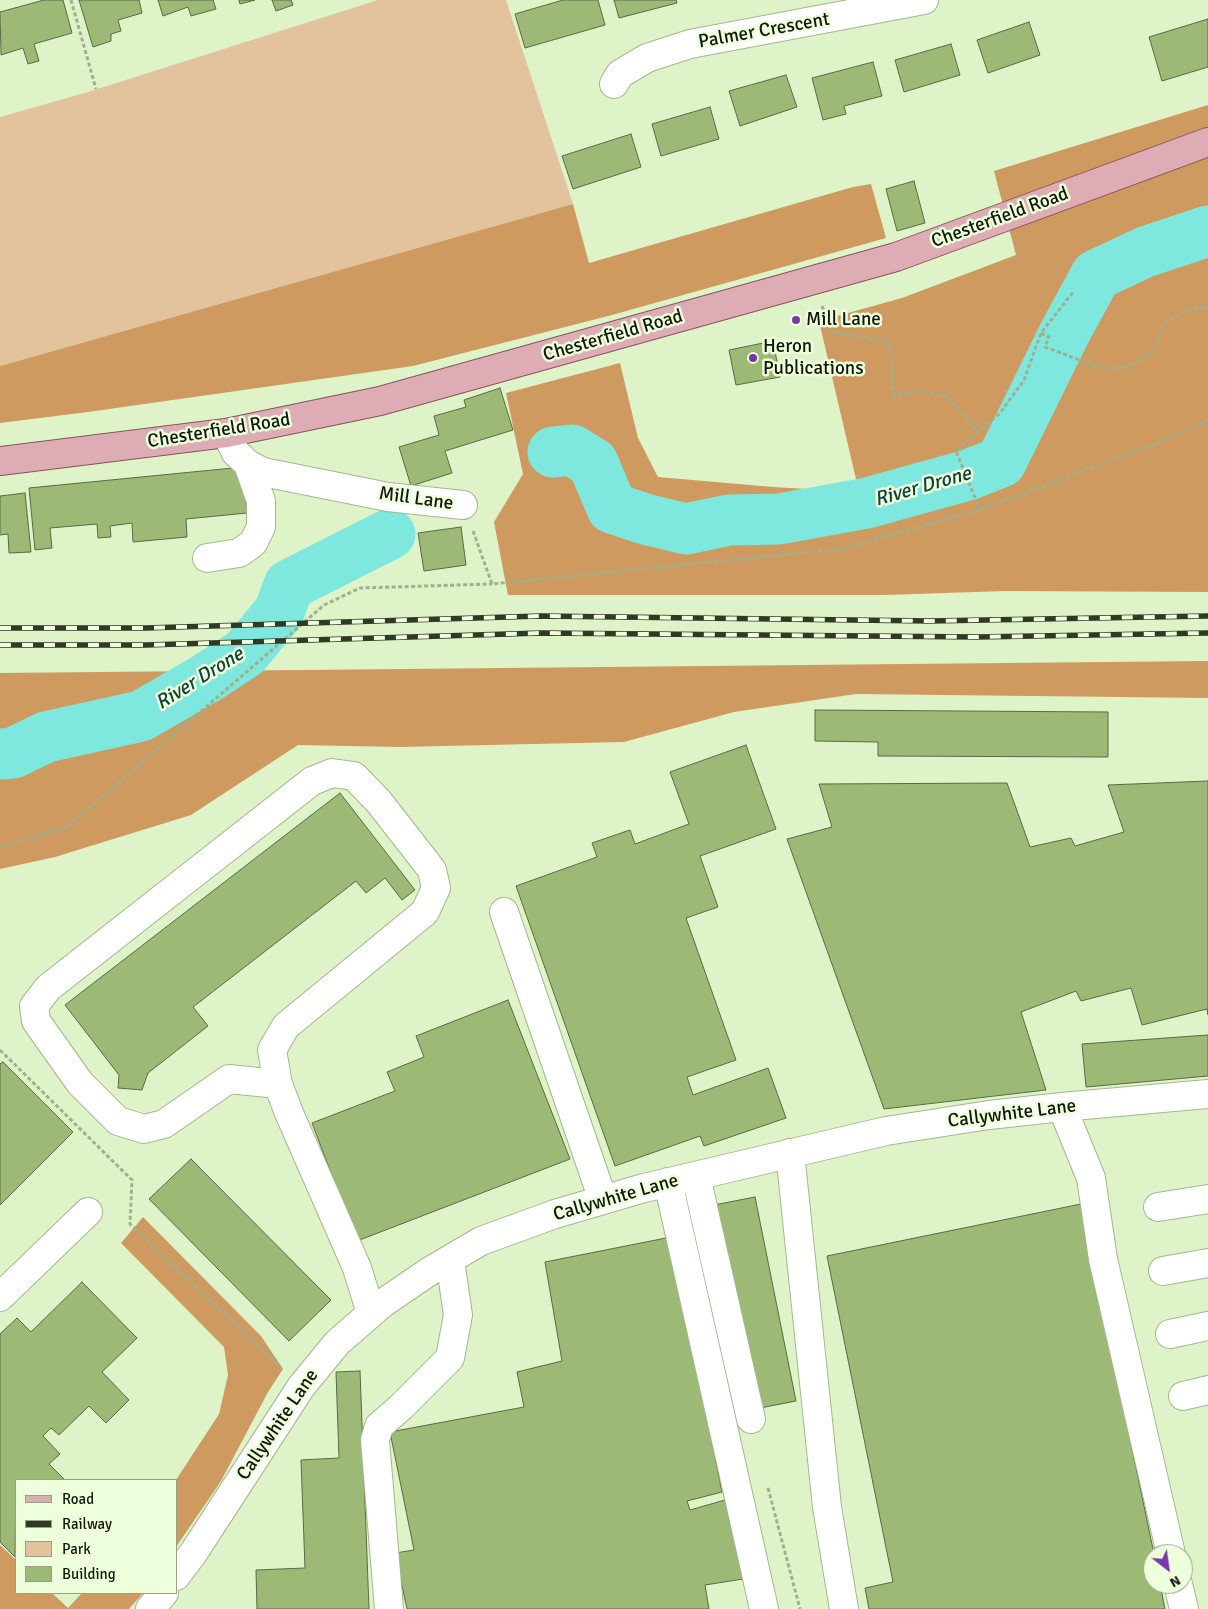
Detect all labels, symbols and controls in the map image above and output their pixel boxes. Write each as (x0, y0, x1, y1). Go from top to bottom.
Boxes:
street label: Palmer Crescent (697, 8, 831, 54)
street label: Chesterfield Road (928, 183, 1072, 253)
street label: Chesterfield Road (541, 305, 685, 367)
place label: Mill Lane (806, 309, 881, 331)
marker: Mill Lane (790, 314, 802, 326)
place label: Heron Publications (763, 336, 863, 380)
marker: Heron Publications (747, 352, 759, 364)
street label: Chesterfield Road (146, 408, 292, 454)
water label: River Drone (872, 462, 974, 512)
street label: Mill Lane (377, 483, 455, 515)
water label: River Drone (152, 643, 248, 715)
street label: Callywhite Lane (947, 1095, 1077, 1133)
street label: Callywhite Lane (551, 1169, 681, 1227)
street label: Callywhite Lane (232, 1365, 324, 1485)
legend (15, 1479, 178, 1594)
text: Road (62, 1490, 94, 1508)
text: Railway (62, 1515, 112, 1533)
text: Park (62, 1540, 91, 1558)
north arrow (1143, 1544, 1193, 1594)
text: Building (62, 1565, 116, 1583)
text: N (1167, 1572, 1184, 1591)

